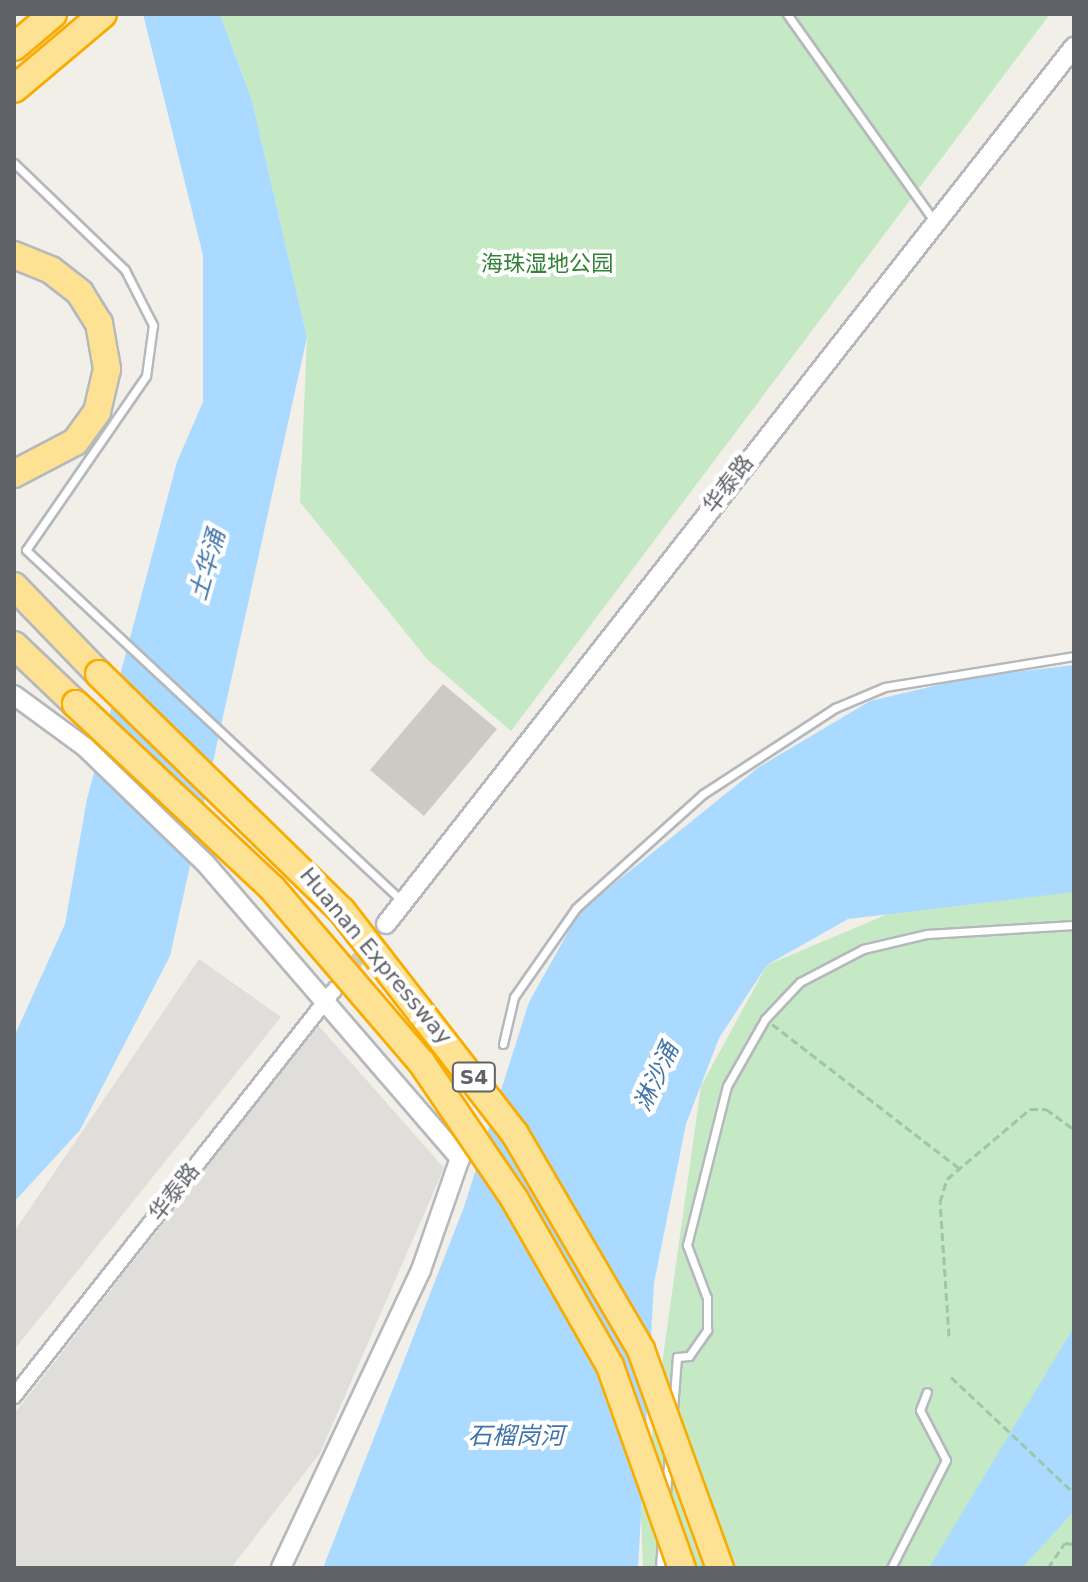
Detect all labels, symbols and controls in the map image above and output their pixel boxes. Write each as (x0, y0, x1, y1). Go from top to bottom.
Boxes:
park label: 海珠湿地公园 (481, 251, 613, 277)
street label: 华泰路 (697, 450, 759, 518)
water label: 土华涌 (184, 526, 232, 604)
street label: Huanan Expressway (294, 862, 458, 1050)
water label: 淋沙涌 (629, 1038, 685, 1116)
road number: S4 (450, 1061, 498, 1093)
street label: 华泰路 (143, 1158, 205, 1226)
water label: 石榴岗河 (468, 1423, 564, 1451)

